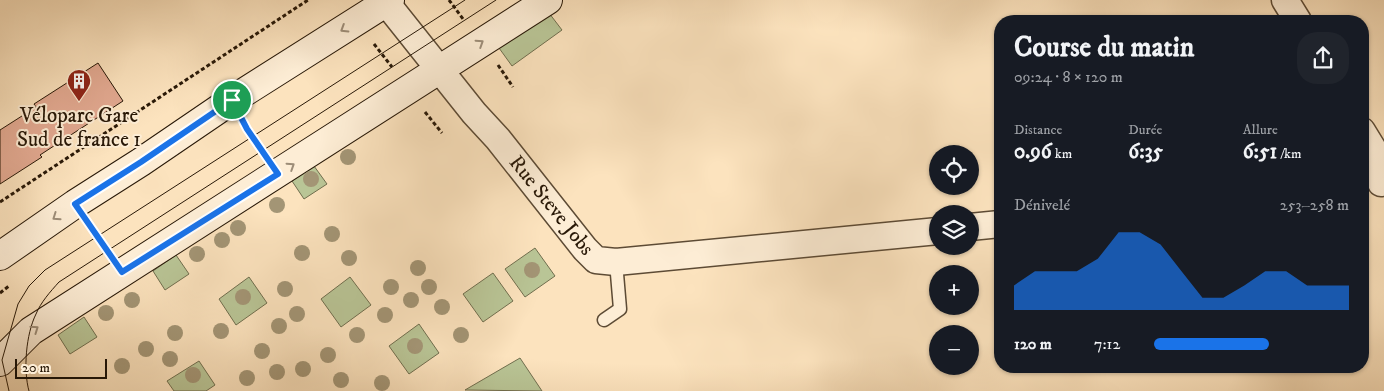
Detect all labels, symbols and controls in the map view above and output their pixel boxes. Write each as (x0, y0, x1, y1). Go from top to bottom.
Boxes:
one-way arrow (341, 23, 350, 32)
text: Course du matin (1014, 30, 1194, 65)
button: share (1297, 32, 1349, 84)
one-way arrow (475, 40, 484, 49)
text: 09:24 · 8 × 120 m (1014, 67, 1123, 87)
building icon: Véloparc Gare Sud de france 1 (66, 68, 92, 102)
pin (211, 79, 253, 121)
icon: arrive (218, 86, 246, 114)
place label: Véloparc Gare Sud de france 1 (17, 103, 141, 153)
text: Distance (1014, 121, 1062, 139)
text: Durée (1128, 121, 1162, 139)
text: Allure (1243, 121, 1278, 139)
text: 0.96 (1014, 139, 1052, 165)
text: 6:35 (1128, 139, 1163, 165)
text: 6:51 (1243, 139, 1277, 165)
map controls (929, 145, 979, 375)
button: locate (929, 145, 979, 195)
text: km (1052, 145, 1072, 163)
text: /km (1277, 145, 1302, 163)
street label: Rue Steve Jobs (503, 150, 599, 261)
one-way arrow (285, 163, 294, 172)
text: Dénivelé (1014, 195, 1070, 215)
text: 253–258 m (1280, 195, 1349, 215)
button: layers (929, 205, 979, 255)
one-way arrow (52, 211, 62, 220)
button: + (929, 265, 979, 315)
button: − (929, 325, 979, 375)
one-way arrow (30, 326, 39, 335)
text: 120 m (1014, 334, 1052, 354)
text: 7:12 (1094, 334, 1120, 354)
scale bar (15, 356, 108, 379)
text: 20 m (22, 359, 50, 377)

